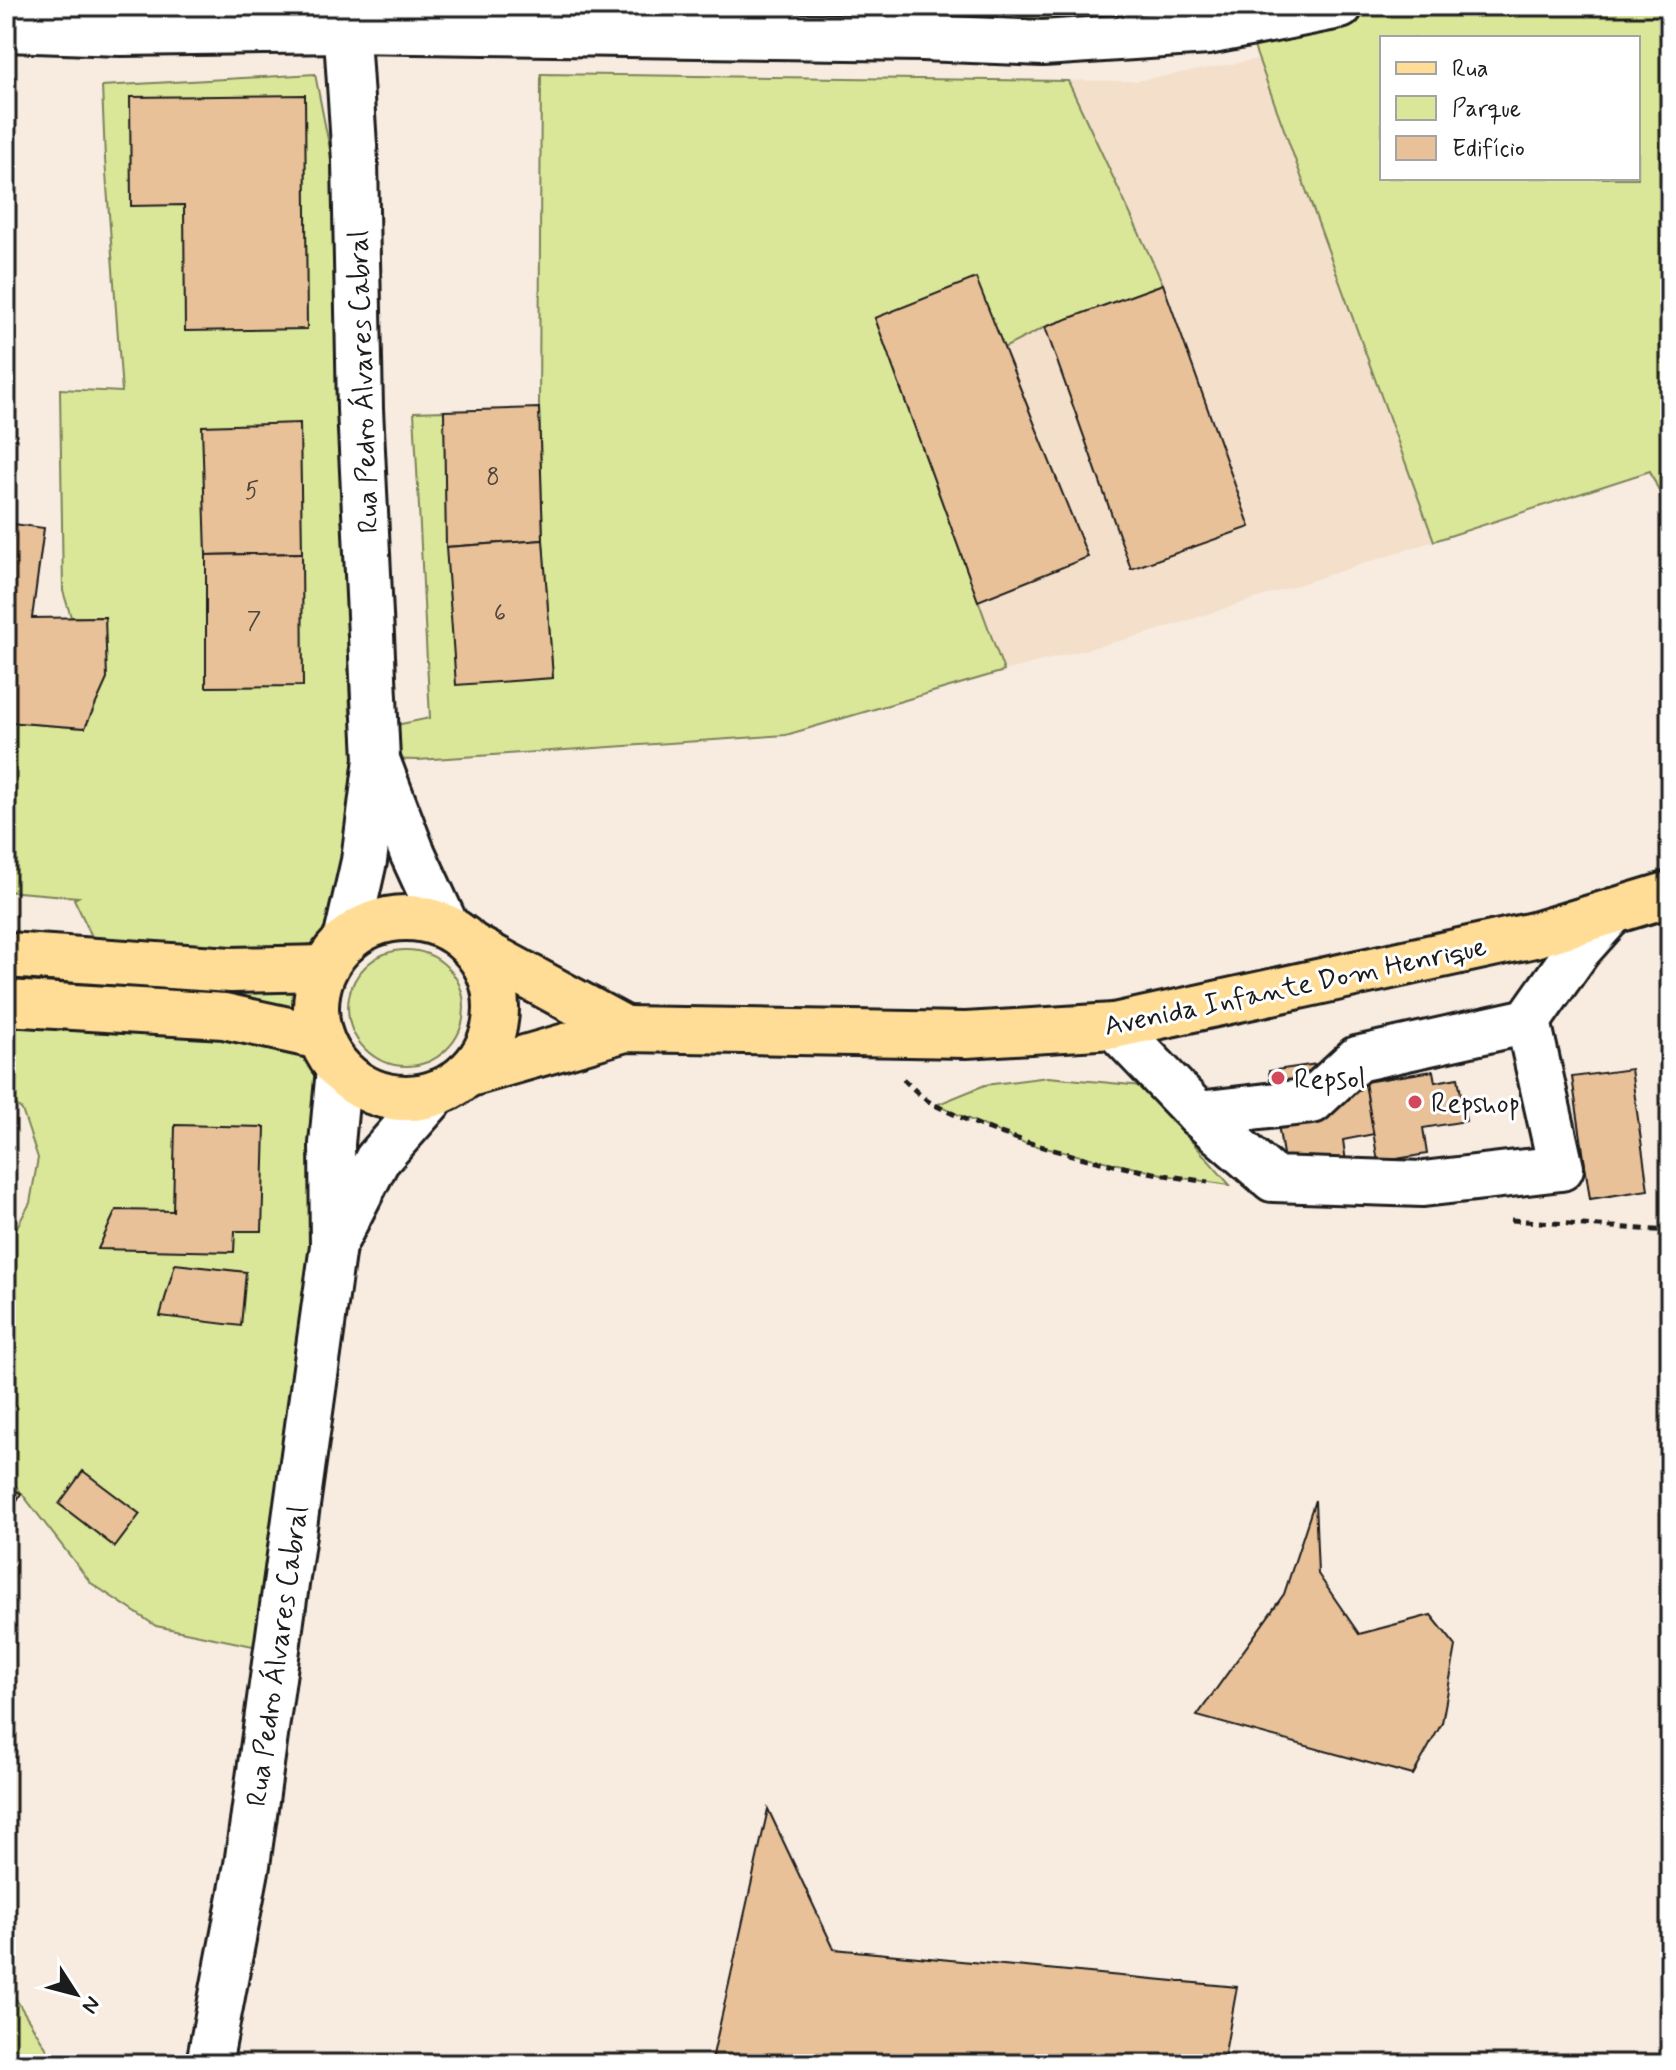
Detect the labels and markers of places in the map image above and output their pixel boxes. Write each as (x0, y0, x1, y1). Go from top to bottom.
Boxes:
place label: Repsol (1294, 1062, 1366, 1099)
marker: Repsol (1269, 1069, 1287, 1087)
place label: Repshop (1431, 1086, 1520, 1123)
marker: Repshop (1406, 1093, 1424, 1111)

